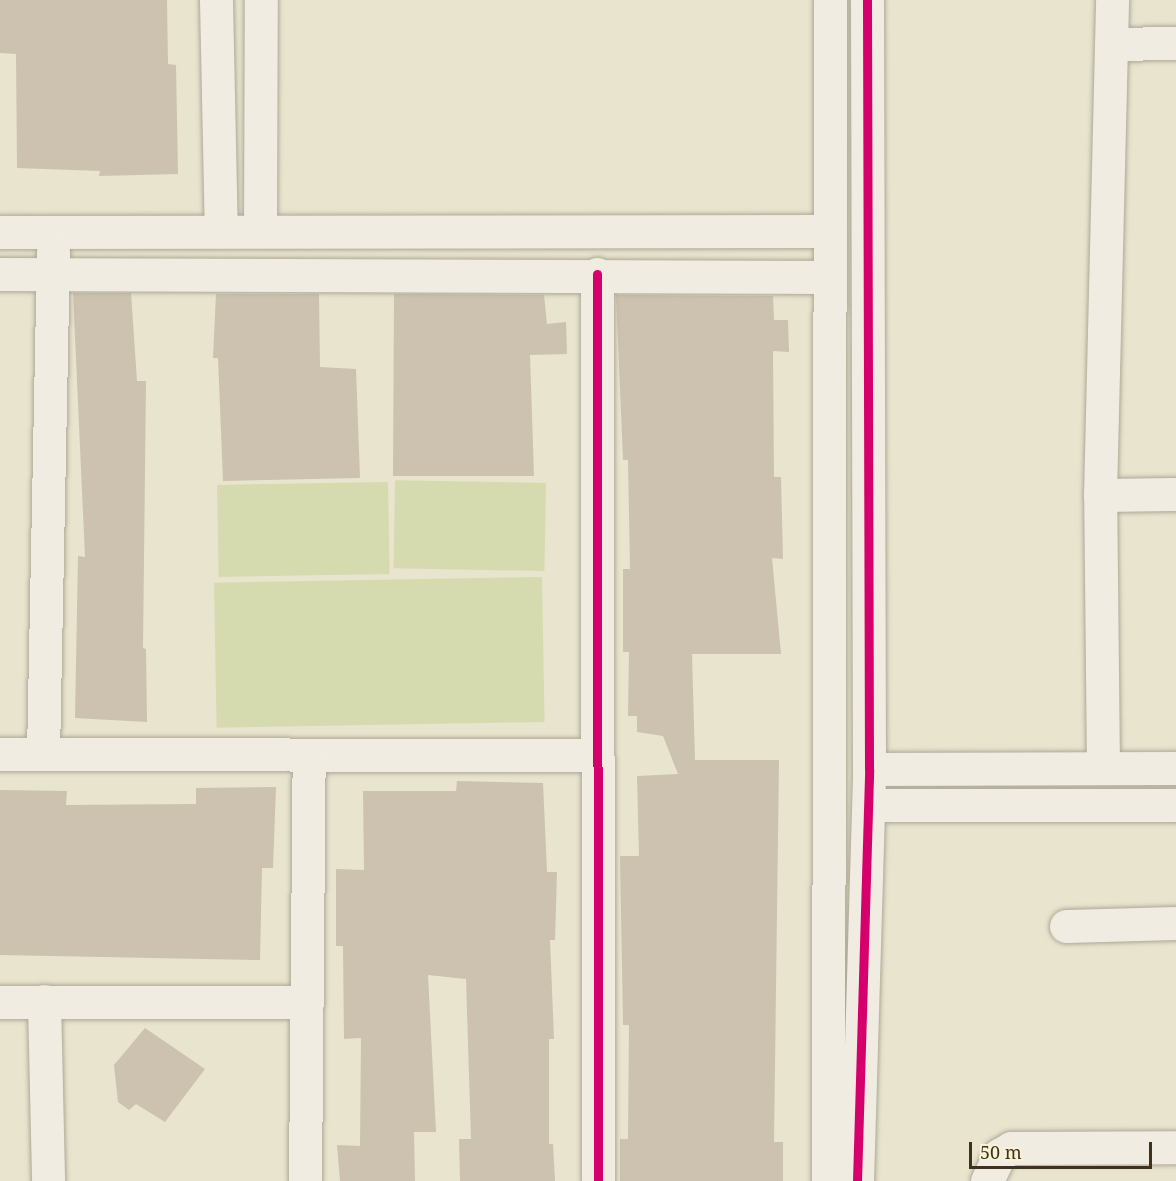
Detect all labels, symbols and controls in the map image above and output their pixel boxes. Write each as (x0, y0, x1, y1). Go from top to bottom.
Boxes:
scale bar (972, 1130, 1155, 1168)
text: 50 m (980, 1140, 1022, 1164)

